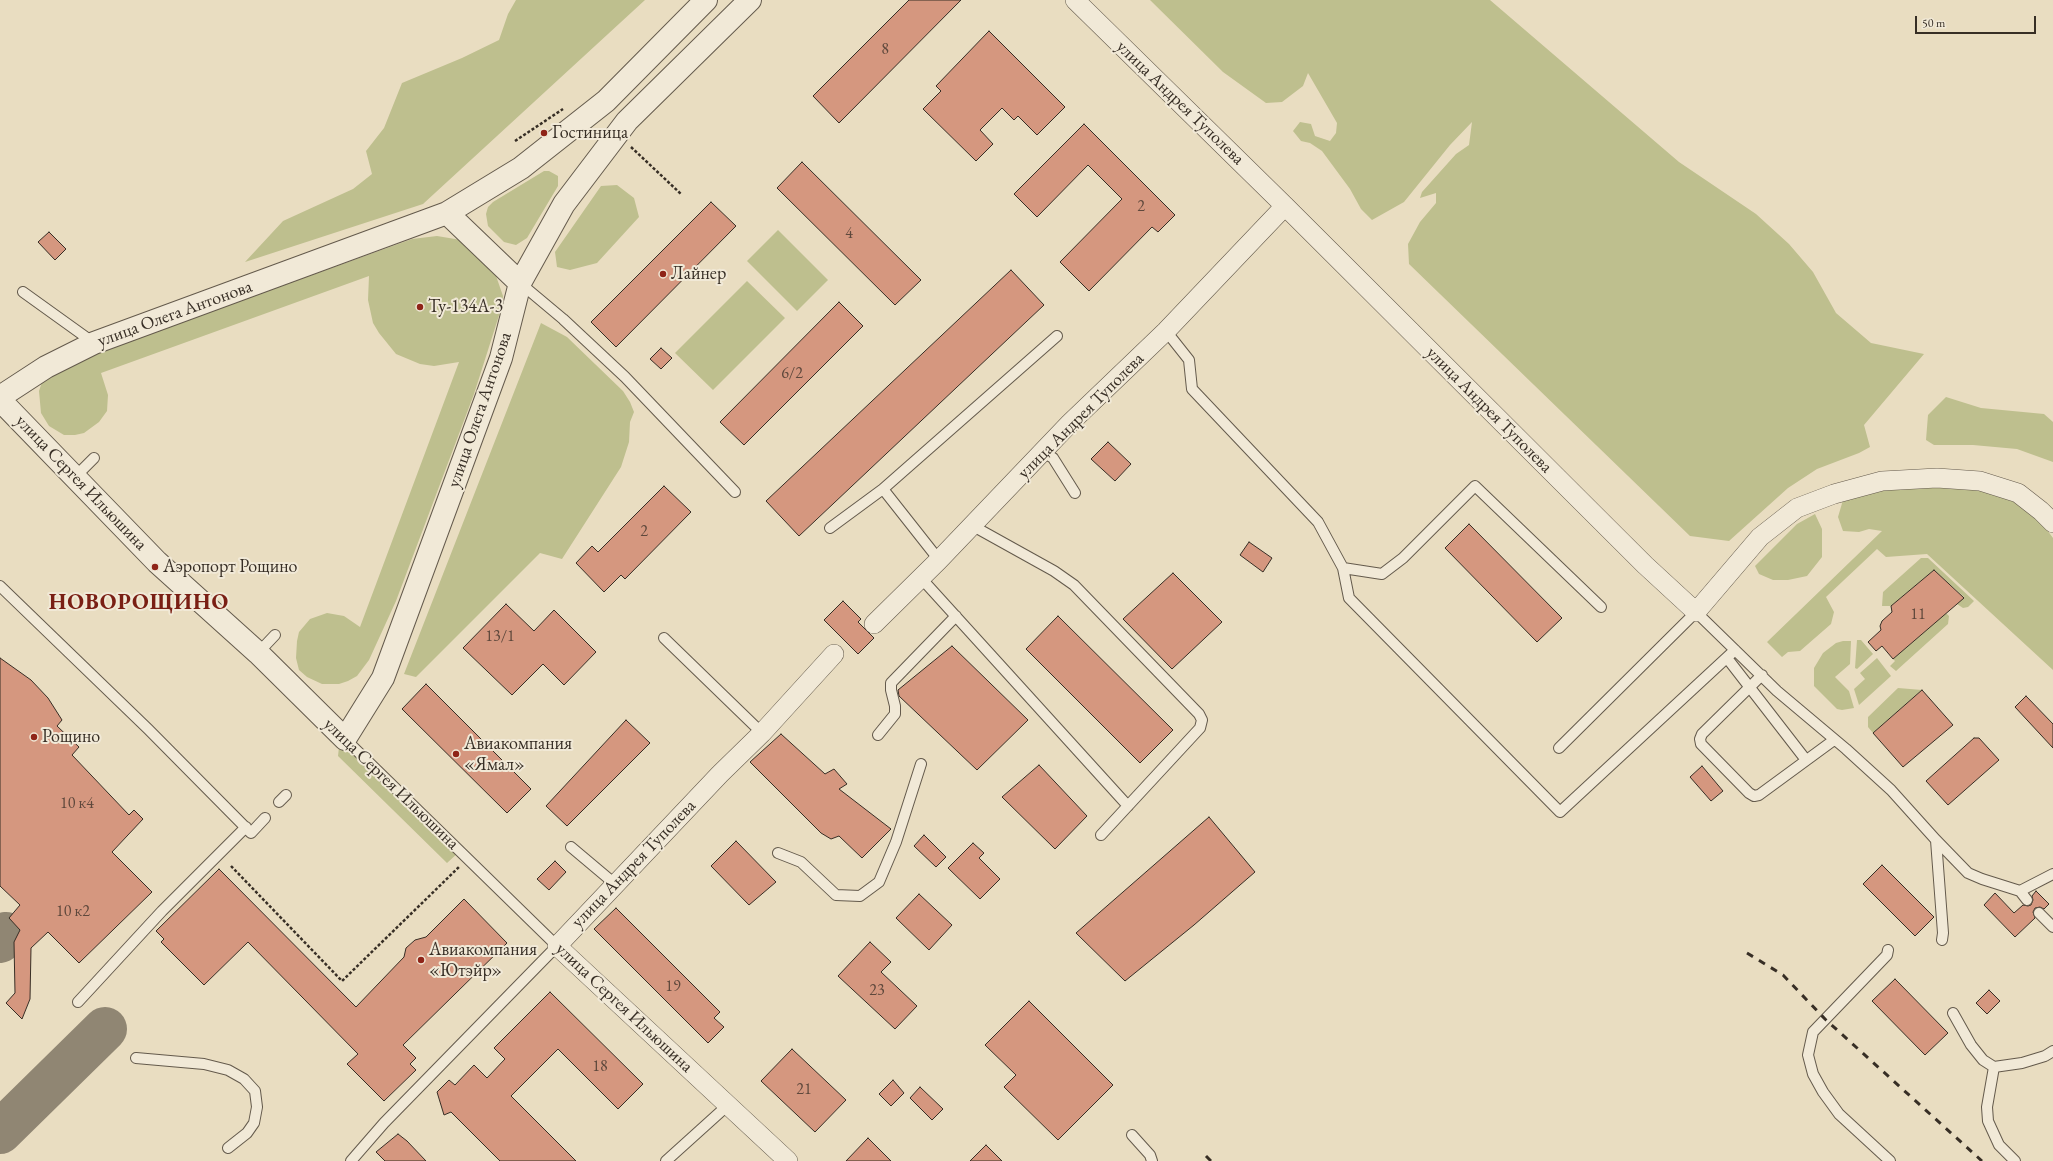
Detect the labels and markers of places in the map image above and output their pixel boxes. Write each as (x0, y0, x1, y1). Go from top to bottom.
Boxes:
place label: Гостиница (552, 122, 628, 144)
marker: Гостиница (539, 128, 549, 138)
place label: Лайнер (671, 263, 726, 285)
marker: Лайнер (658, 269, 668, 279)
place label: Ту-134А-3 (428, 296, 503, 318)
marker: Ту-134А-3 (415, 302, 425, 312)
place label: Аэропорт Рощино (163, 556, 298, 578)
marker: Аэропорт Рощино (150, 562, 160, 572)
place label: Рощино (42, 726, 100, 748)
marker: Рощино (29, 732, 39, 742)
place label: Авиакомпания «Ямал» (464, 733, 572, 776)
marker: Авиакомпания «Ямал» (451, 749, 461, 759)
place label: Авиакомпания «Ютэйр» (429, 939, 537, 982)
marker: Авиакомпания «Ютэйр» (416, 955, 426, 965)

